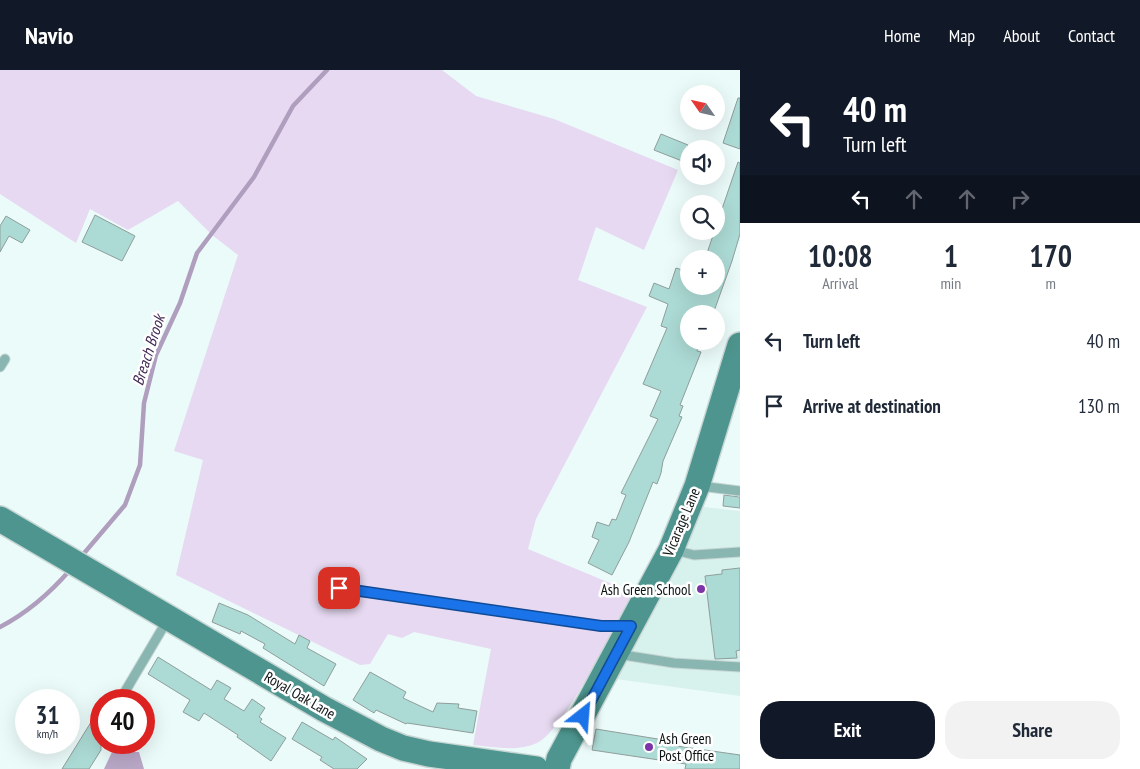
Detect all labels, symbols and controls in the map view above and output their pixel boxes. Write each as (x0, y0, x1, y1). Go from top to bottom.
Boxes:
text: Navio (25, 20, 74, 51)
text: Home (884, 24, 921, 47)
text: Map (949, 24, 975, 47)
text: About (1003, 24, 1040, 47)
text: Contact (1068, 24, 1115, 47)
north arrow (680, 85, 725, 130)
map controls (680, 85, 725, 350)
text: 40 m (843, 86, 907, 132)
icon: left (760, 90, 825, 155)
text: Turn left (843, 130, 907, 158)
button: sound (680, 140, 725, 185)
icon: left (847, 185, 875, 213)
icon: ahead (900, 185, 928, 213)
icon: ahead (953, 185, 981, 213)
icon: right (1006, 185, 1034, 213)
button: search (680, 195, 725, 240)
text: 10:08 (808, 236, 873, 275)
text: 1 (944, 236, 958, 275)
text: 170 (1029, 236, 1072, 275)
button: + (680, 250, 725, 295)
text: Arrival (822, 273, 858, 293)
text: min (940, 273, 961, 293)
text: m (1045, 273, 1056, 293)
button: − (680, 305, 725, 350)
water label: Breach Brook (127, 310, 169, 388)
icon: left (760, 327, 788, 355)
text: Turn left (803, 329, 860, 353)
text: 40 m (1087, 329, 1120, 353)
icon: arrive (760, 392, 788, 420)
text: Arrive at destination (803, 394, 941, 418)
text: 130 m (1078, 394, 1120, 418)
street label: Vicarage Lane (658, 485, 704, 560)
pin (318, 567, 360, 609)
icon: arrive (325, 574, 353, 602)
place label: Ash Green School (601, 580, 691, 599)
marker: Ash Green School (695, 583, 707, 595)
street label: Royal Oak Lane (261, 667, 339, 723)
speed limit sign: 40 (90, 689, 155, 754)
position arrow (556, 689, 608, 741)
text: 31 (36, 699, 59, 731)
button: Exit (760, 701, 935, 759)
button: Share (945, 701, 1120, 759)
text: km/h (37, 726, 58, 741)
place label: Ash Green Post Office (659, 729, 714, 765)
marker: Ash Green Post Office (643, 741, 655, 753)

